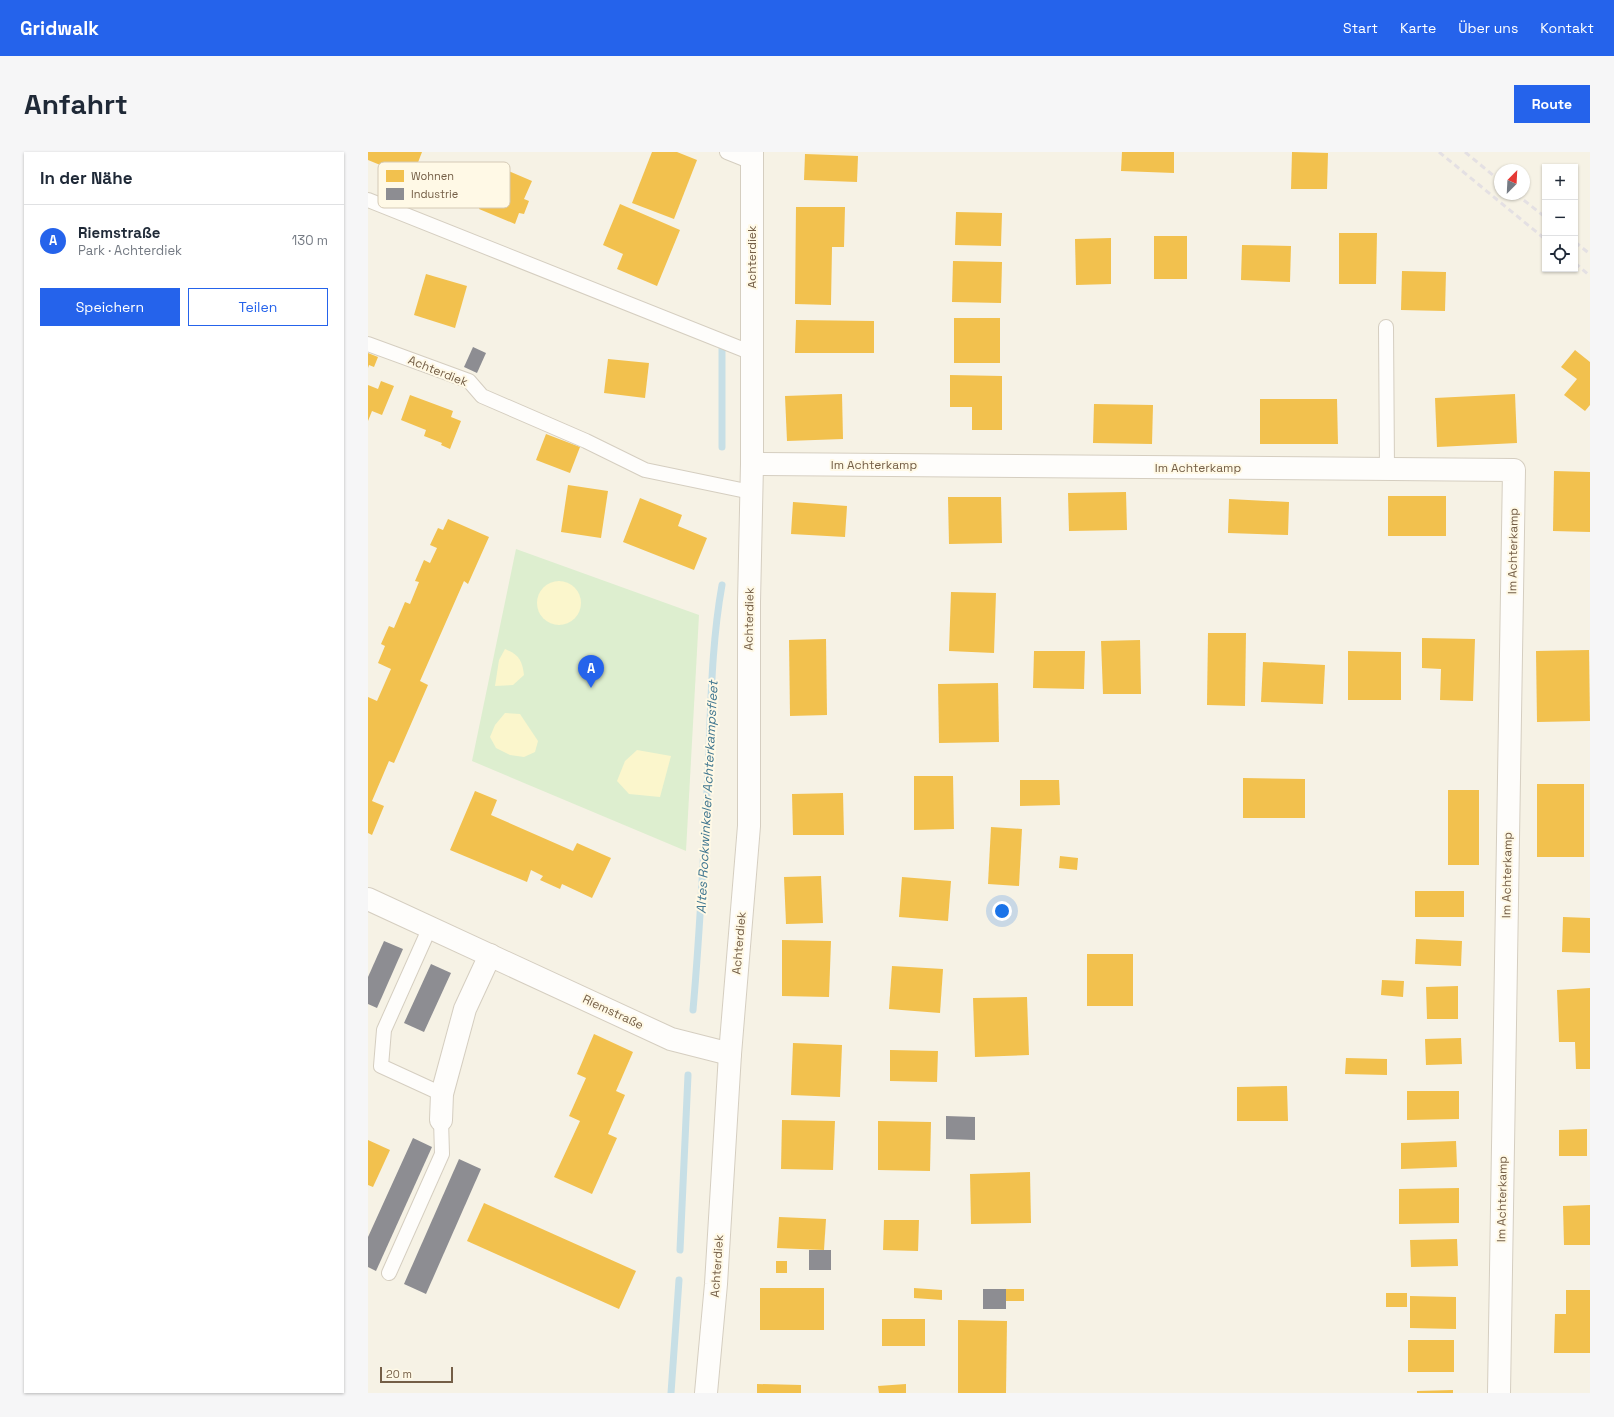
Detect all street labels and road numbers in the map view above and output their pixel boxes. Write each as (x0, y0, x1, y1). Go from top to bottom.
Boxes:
street label: Achterdiek (744, 225, 760, 288)
street label: Achterdiek (406, 352, 471, 390)
street label: Im Achterkamp (831, 457, 917, 473)
street label: Im Achterkamp (1155, 460, 1241, 476)
street label: Im Achterkamp (1504, 507, 1522, 594)
street label: Achterdiek (740, 587, 758, 651)
street label: Im Achterkamp (1498, 831, 1516, 918)
street label: Achterdiek (728, 910, 750, 975)
street label: Riemstraße (580, 991, 646, 1033)
street label: Im Achterkamp (1493, 1155, 1511, 1242)
street label: Achterdiek (707, 1234, 727, 1298)

